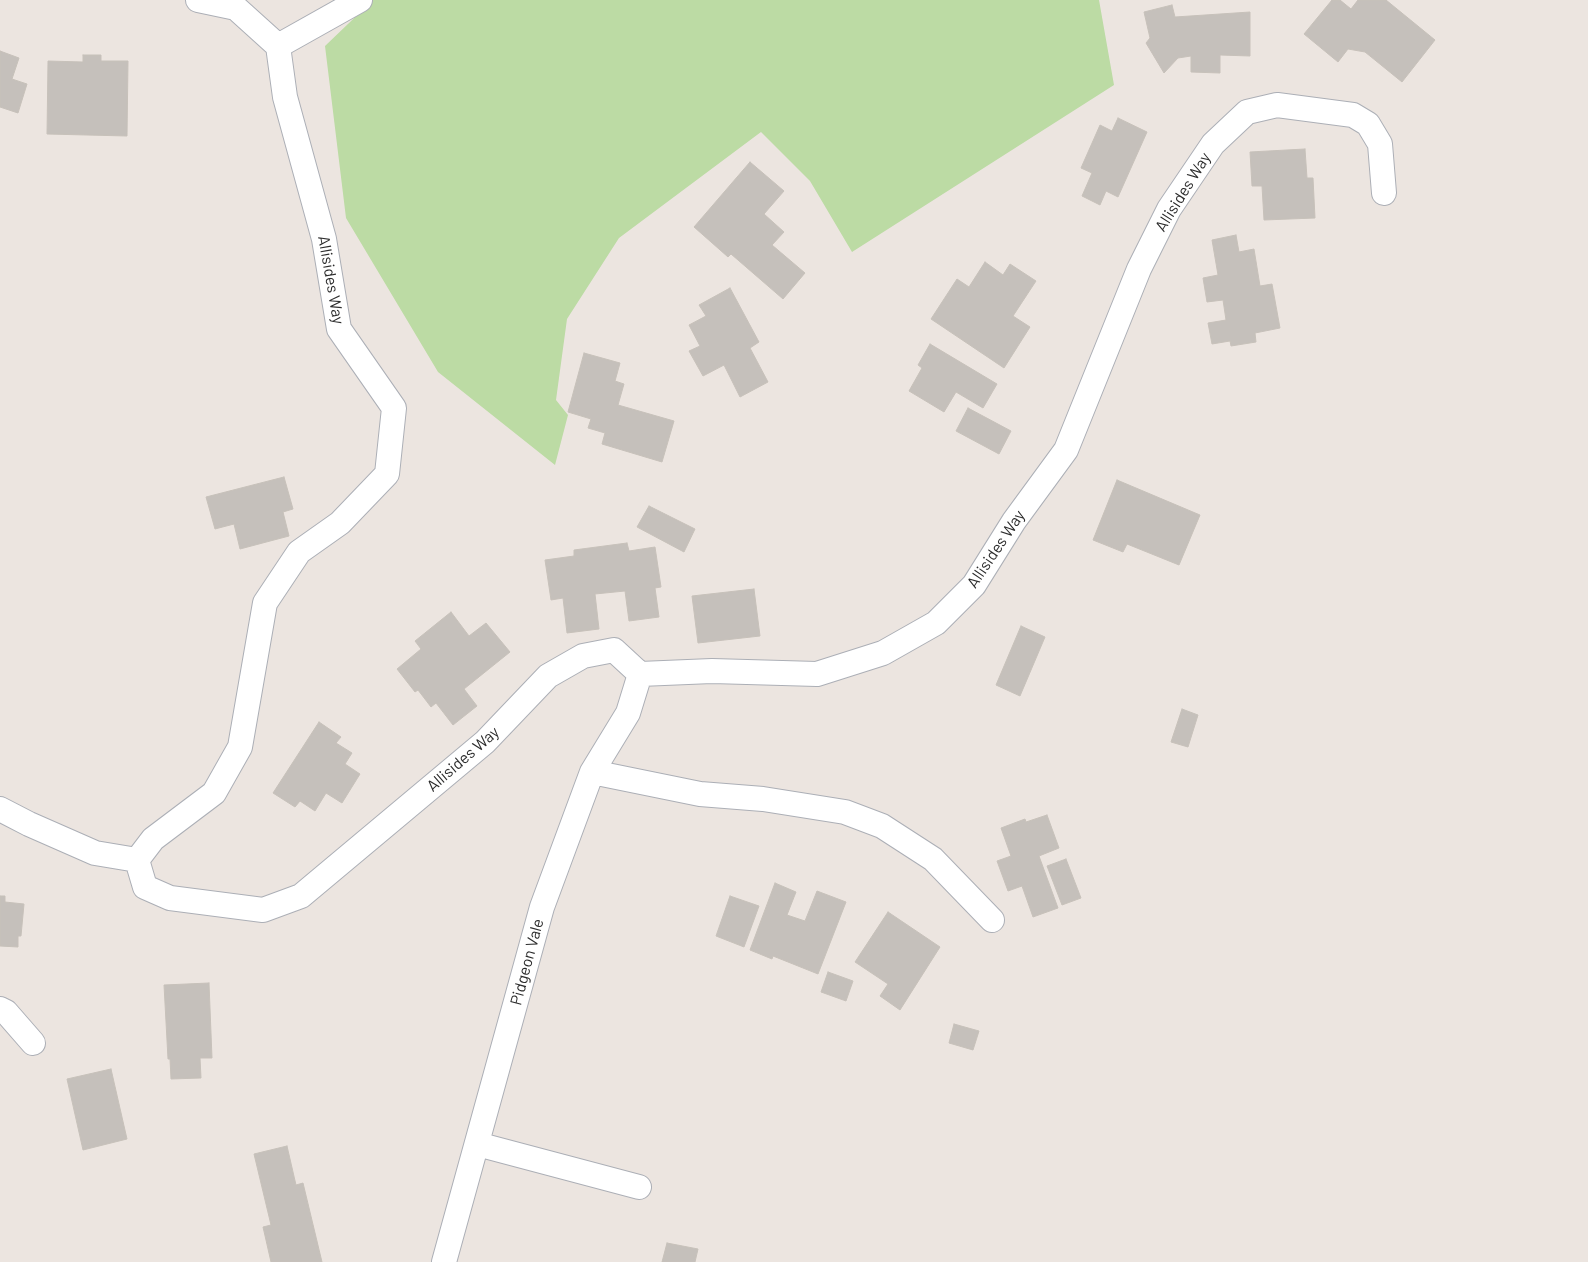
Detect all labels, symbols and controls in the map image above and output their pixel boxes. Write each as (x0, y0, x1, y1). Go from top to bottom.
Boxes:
street label: Allisides Way (1151, 149, 1215, 235)
street label: Allisides Way (314, 234, 348, 326)
street label: Allisides Way (963, 506, 1029, 592)
street label: Allisides Way (423, 722, 503, 796)
street label: Pidgeon Vale (506, 917, 548, 1007)

